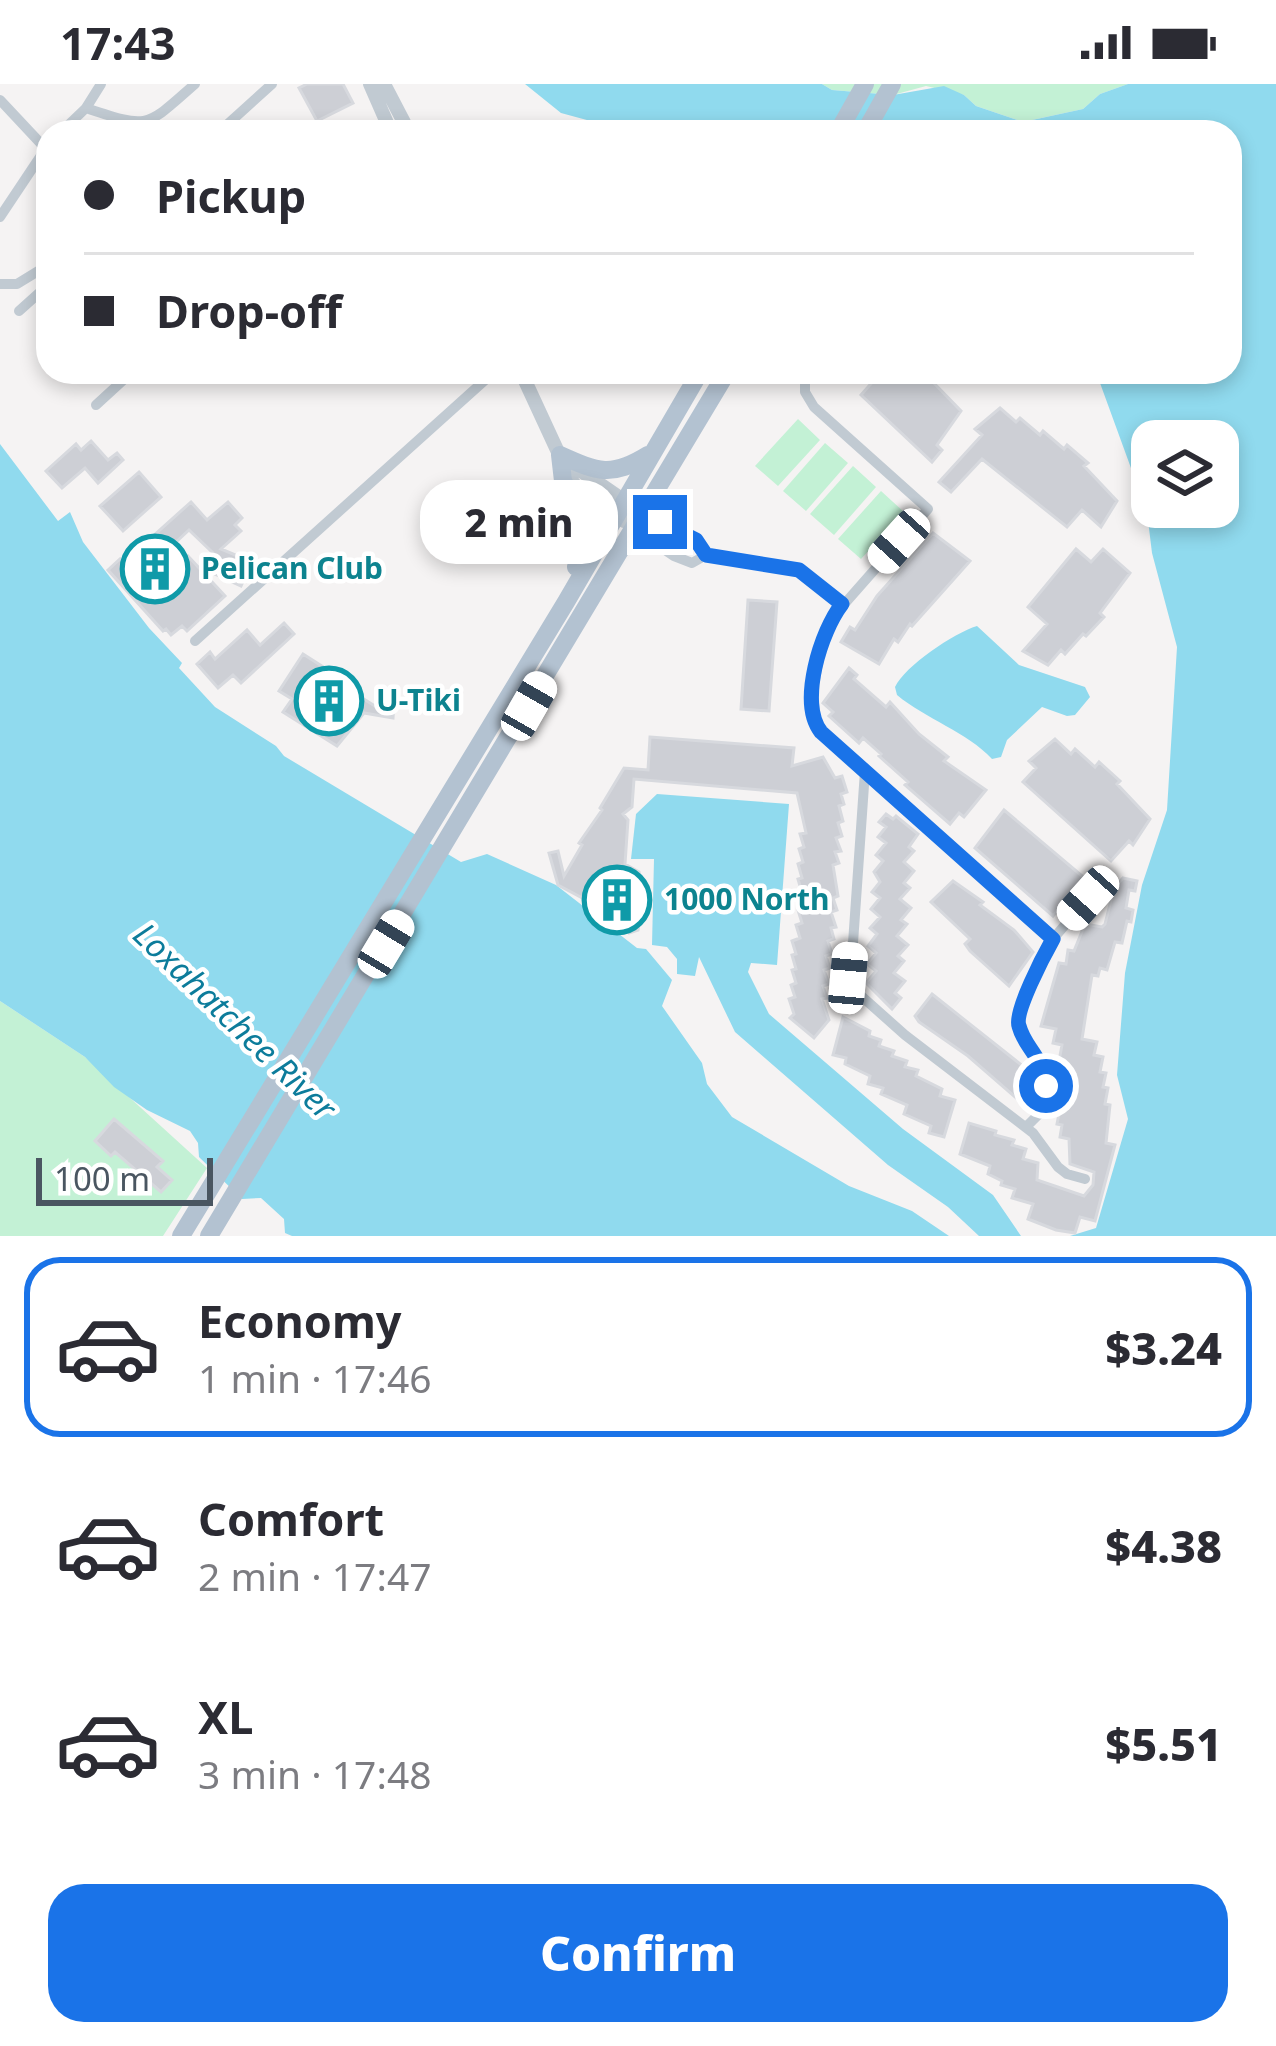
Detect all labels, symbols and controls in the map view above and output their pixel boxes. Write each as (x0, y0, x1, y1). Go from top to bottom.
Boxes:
text: 17:43 (60, 12, 176, 73)
text: Pickup (156, 165, 306, 226)
text: Drop-off (156, 280, 342, 341)
map controls (1131, 420, 1239, 528)
button: layers (1131, 420, 1239, 528)
callout: 2 min (420, 480, 618, 564)
text: 2 min (465, 495, 573, 548)
route end (633, 495, 687, 549)
car (862, 502, 936, 580)
building icon: Pelican Club (120, 534, 190, 604)
place label: Pelican Club (201, 547, 383, 588)
building icon: U-Tiki (294, 666, 364, 736)
car (495, 666, 563, 746)
place label: U-Tiki (376, 679, 461, 720)
car (1051, 859, 1125, 937)
building icon: 1000 North (582, 865, 652, 935)
place label: 1000 North (664, 878, 830, 919)
car (352, 904, 420, 984)
water label: Loxahatchee River (124, 912, 348, 1130)
car (827, 941, 869, 1015)
route start (1019, 1059, 1073, 1113)
scale bar (36, 1152, 213, 1205)
text: 100 m (54, 1156, 150, 1201)
text: Economy (198, 1290, 402, 1351)
icon: car (54, 1293, 162, 1401)
text: $3.24 (1105, 1317, 1222, 1378)
text: 1 min · 17:46 (198, 1351, 432, 1404)
text: Comfort (198, 1488, 384, 1549)
icon: car (54, 1491, 162, 1599)
text: $4.38 (1105, 1515, 1222, 1576)
text: 2 min · 17:47 (198, 1549, 432, 1602)
text: XL (198, 1686, 253, 1747)
icon: car (54, 1689, 162, 1797)
text: $5.51 (1105, 1713, 1222, 1774)
text: 3 min · 17:48 (198, 1747, 432, 1800)
button: Confirm (48, 1884, 1228, 2022)

